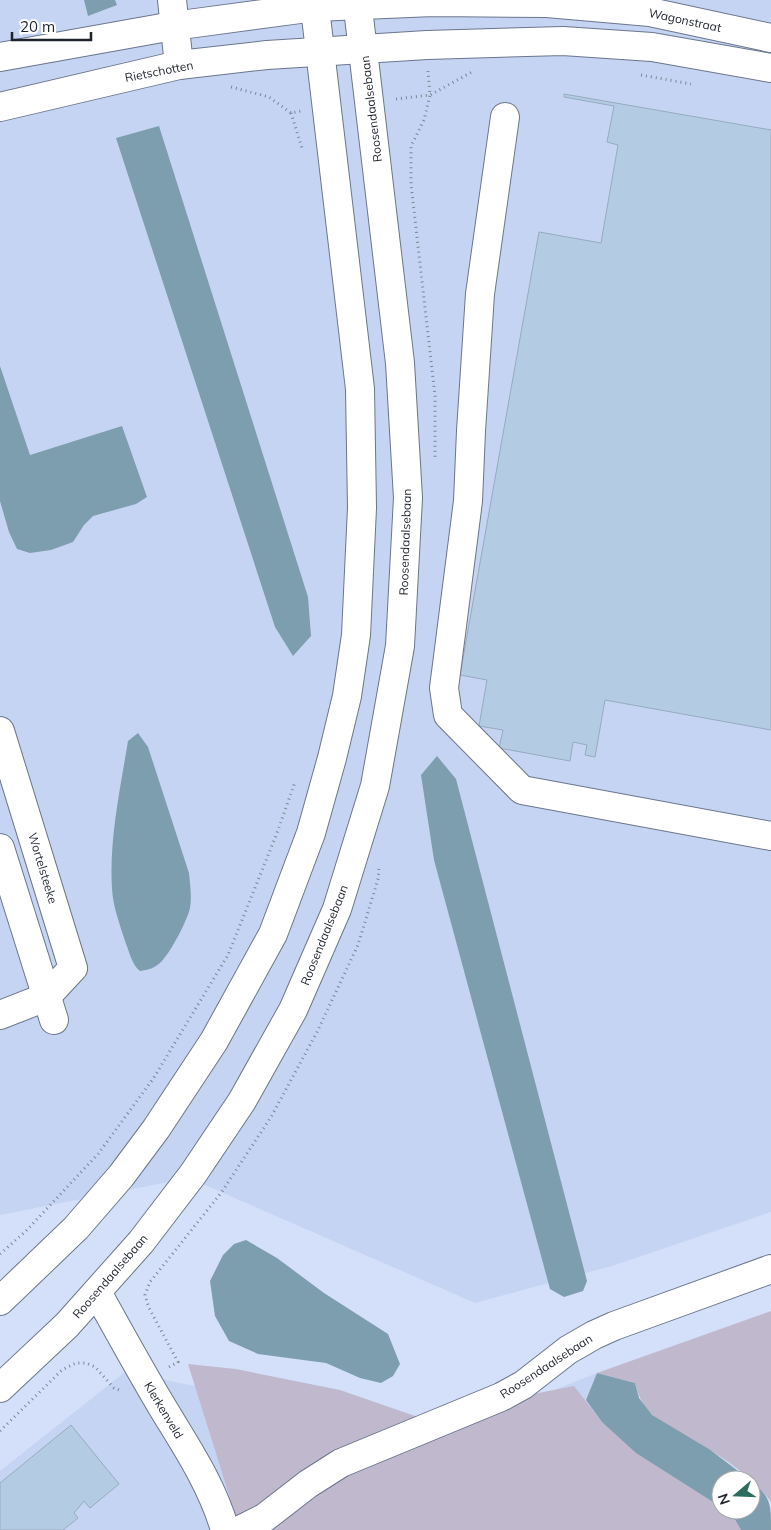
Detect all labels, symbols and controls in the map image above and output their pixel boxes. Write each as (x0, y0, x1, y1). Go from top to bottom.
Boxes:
street label: Wagonstraat (647, 5, 723, 35)
scale bar (12, 10, 91, 42)
text: 20 m (20, 17, 55, 36)
street label: Roosendaalsebaan (357, 55, 385, 163)
street label: Rietschotten (124, 57, 194, 85)
street label: Roosendaalsebaan (396, 488, 414, 596)
street label: Wortelsteeke (25, 831, 61, 905)
street label: Roosendaalsebaan (297, 883, 351, 987)
street label: Roosendaalsebaan (69, 1231, 151, 1321)
street label: Roosendaalsebaan (497, 1331, 595, 1401)
street label: Klerkenveld (141, 1379, 187, 1441)
north arrow (711, 1470, 761, 1520)
text: N (713, 1491, 734, 1507)

